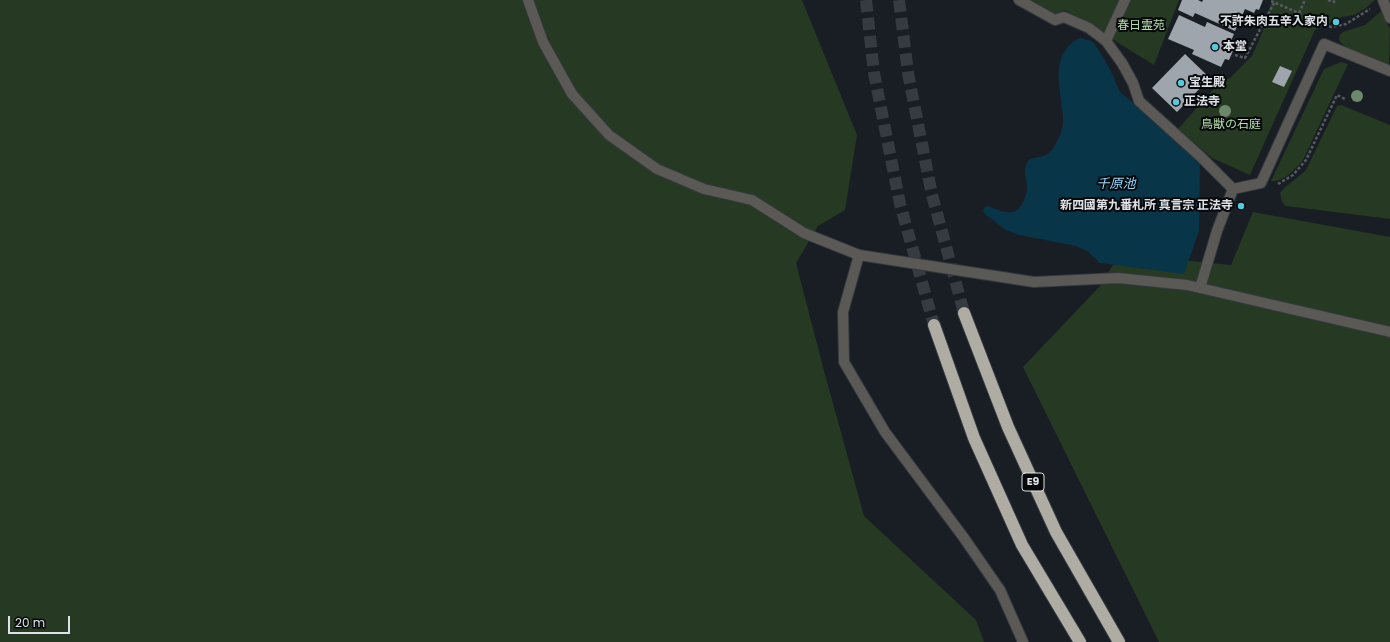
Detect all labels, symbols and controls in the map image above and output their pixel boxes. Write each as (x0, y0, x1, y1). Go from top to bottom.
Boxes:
place label: 不許朱肉五辛入家内 (1220, 15, 1328, 29)
marker: 不許朱肉五辛入家内 (1331, 17, 1341, 27)
park label: 春日霊苑 (1117, 19, 1165, 33)
place label: 本堂 (1223, 40, 1247, 54)
marker: 本堂 (1210, 42, 1220, 52)
place label: 宝生殿 (1189, 76, 1225, 90)
marker: 宝生殿 (1176, 78, 1186, 88)
place label: 正法寺 (1184, 95, 1220, 109)
marker: 正法寺 (1171, 97, 1181, 107)
park label: 鳥獣の石庭 (1201, 118, 1261, 132)
water label: 千原池 (1097, 177, 1135, 193)
place label: 新四國第九番札所 真言宗 正法寺 (1060, 199, 1233, 213)
marker: 新四國第九番札所 真言宗 正法寺 (1236, 201, 1246, 211)
road number: E9 (1022, 473, 1044, 491)
scale bar (10, 608, 72, 634)
text: 20 m (15, 614, 45, 631)

